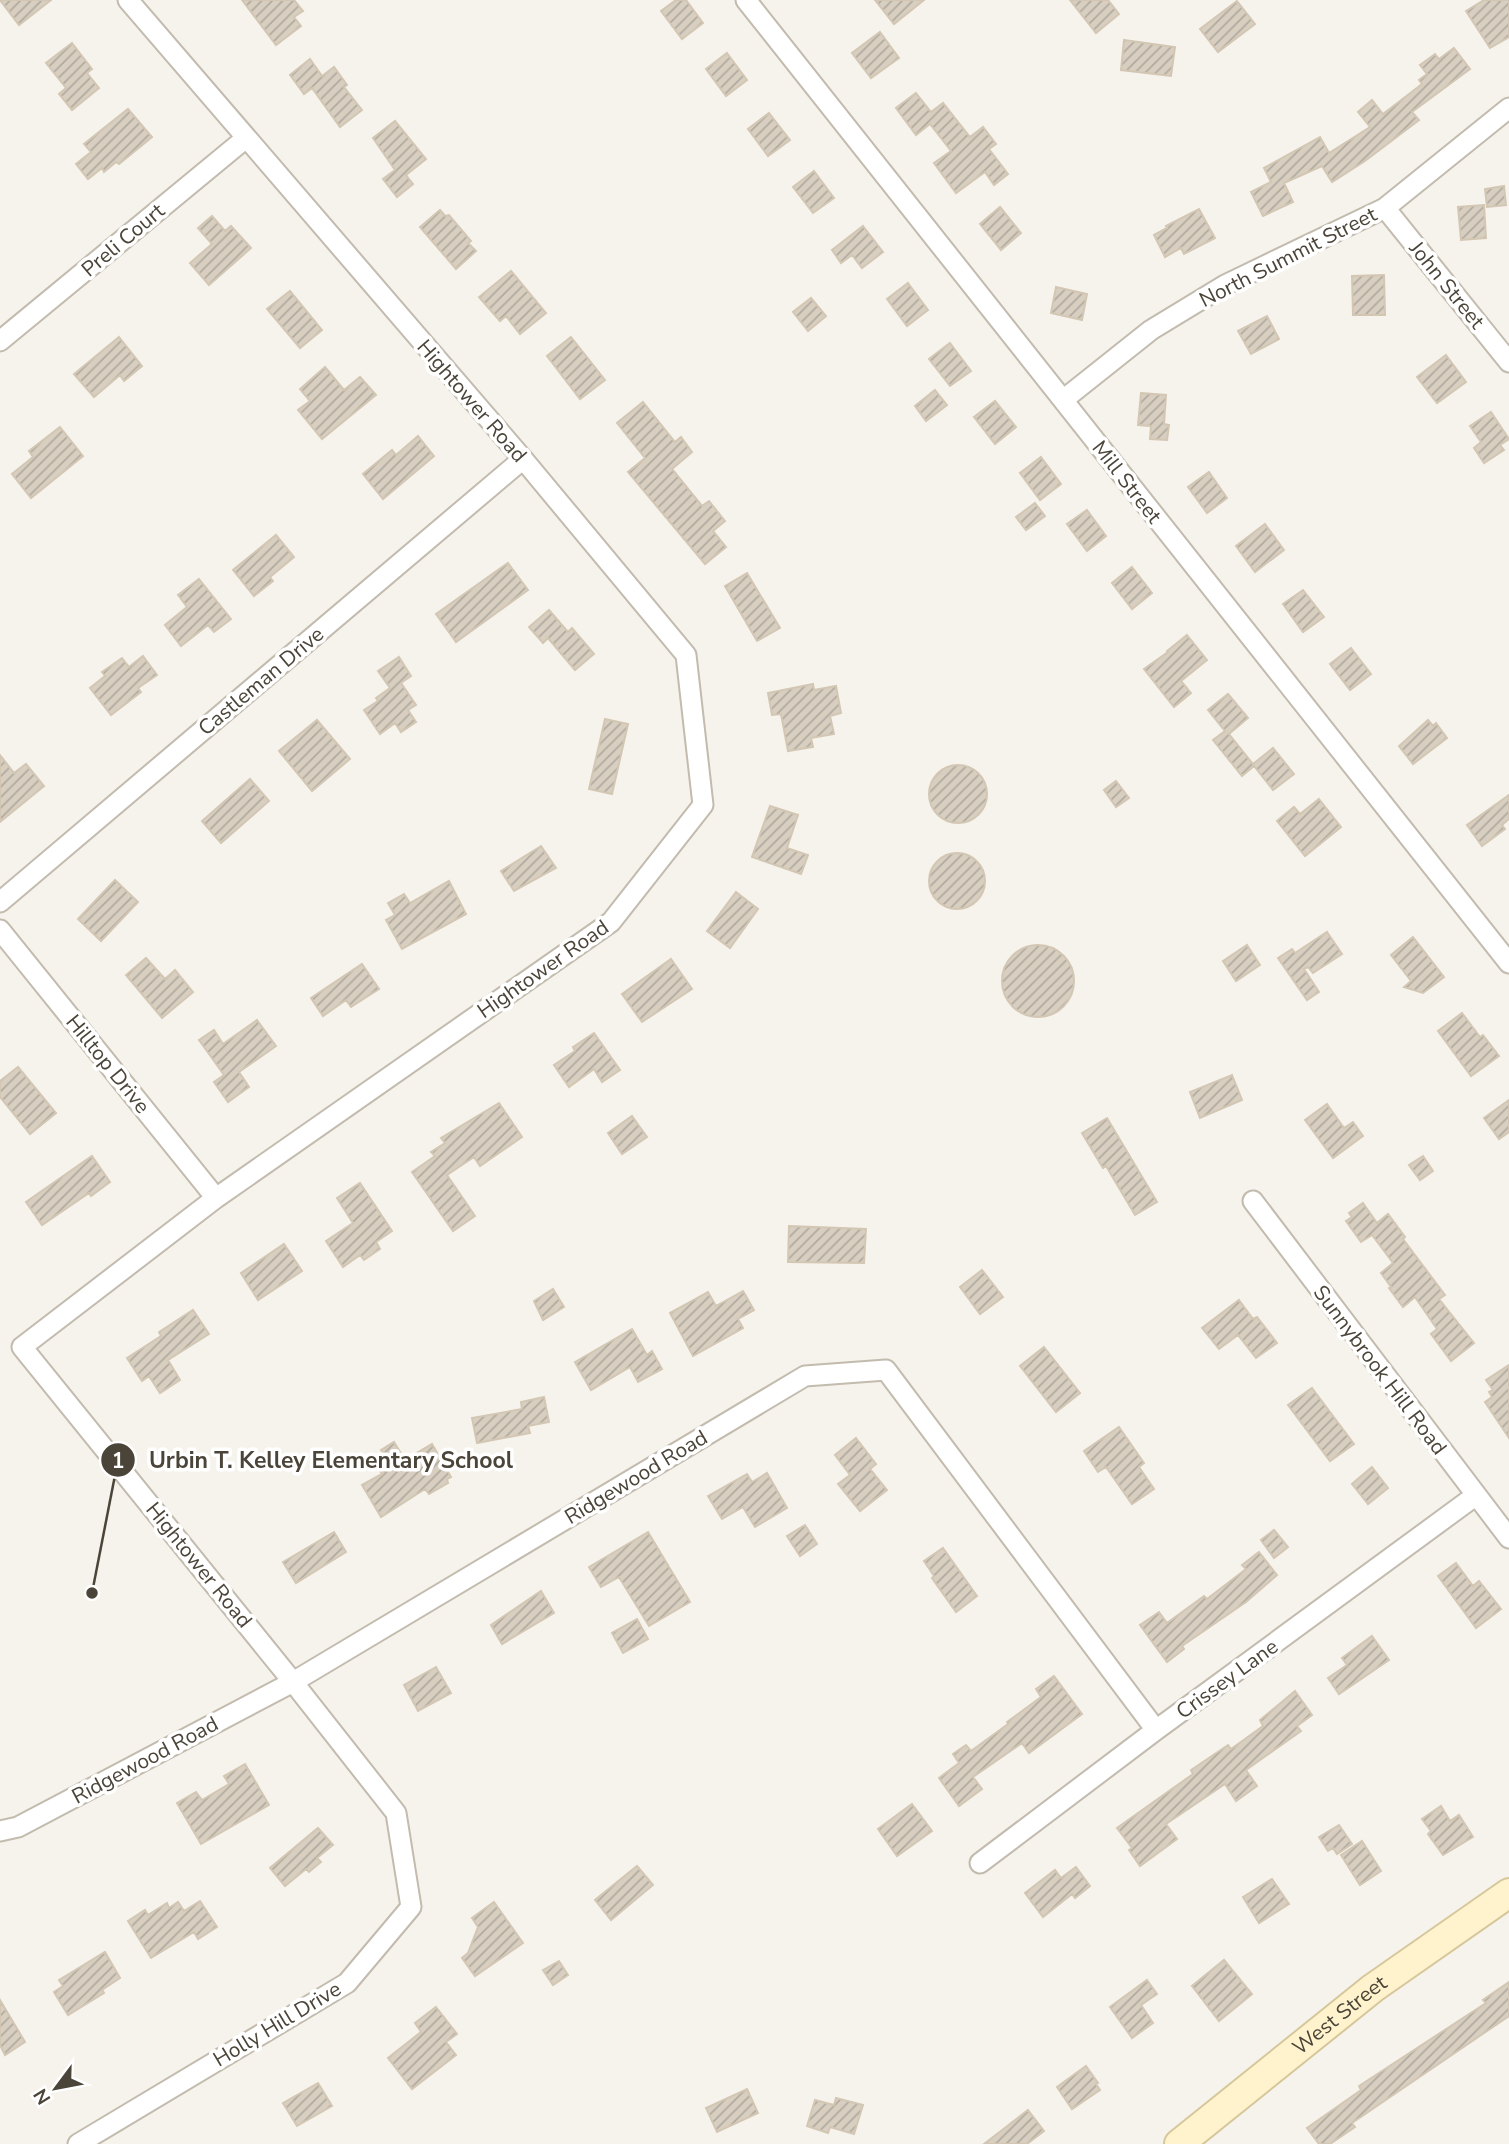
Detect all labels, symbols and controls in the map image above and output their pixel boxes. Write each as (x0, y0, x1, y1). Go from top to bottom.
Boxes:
street label: Preli Court (76, 197, 171, 283)
street label: North Summit Street (1195, 200, 1382, 314)
street label: John Street (1402, 235, 1491, 335)
street label: Hightower Road (411, 334, 533, 468)
street label: Mill Street (1086, 435, 1169, 530)
street label: Castleman Drive (192, 620, 330, 742)
street label: Hightower Road (472, 913, 614, 1025)
street label: Hilltop Drive (60, 1009, 156, 1119)
street label: Sunnybrook Hill Road (1307, 1279, 1453, 1461)
street label: Ridgewood Road (559, 1423, 713, 1531)
callout: Urbin T. Kelley Elementary School (100, 1438, 528, 1482)
text: Urbin T. Kelley Elementary School (149, 1445, 514, 1476)
text: 1 (112, 1447, 124, 1475)
street label: Hightower Road (140, 1496, 258, 1634)
street label: Crissey Lane (1170, 1633, 1284, 1725)
street label: Ridgewood Road (67, 1710, 223, 1810)
street label: West Street (1287, 1968, 1393, 2061)
street label: Holly Hill Drive (208, 1975, 346, 2073)
north arrow (21, 2053, 91, 2123)
text: N (28, 2084, 57, 2109)

